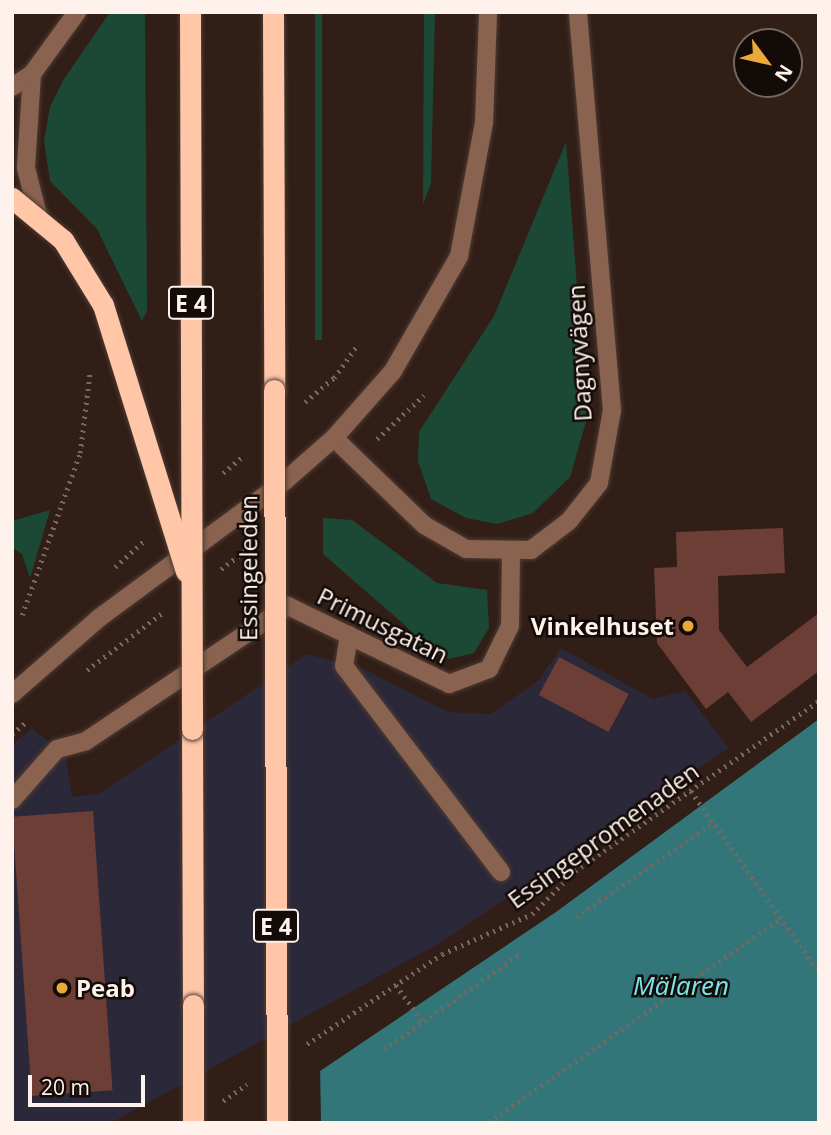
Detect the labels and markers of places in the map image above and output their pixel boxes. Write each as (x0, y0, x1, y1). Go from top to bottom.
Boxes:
place label: Vinkelhuset (531, 612, 674, 640)
marker: Vinkelhuset (680, 618, 696, 634)
place label: Peab (76, 974, 135, 1002)
marker: Peab (54, 980, 70, 996)

